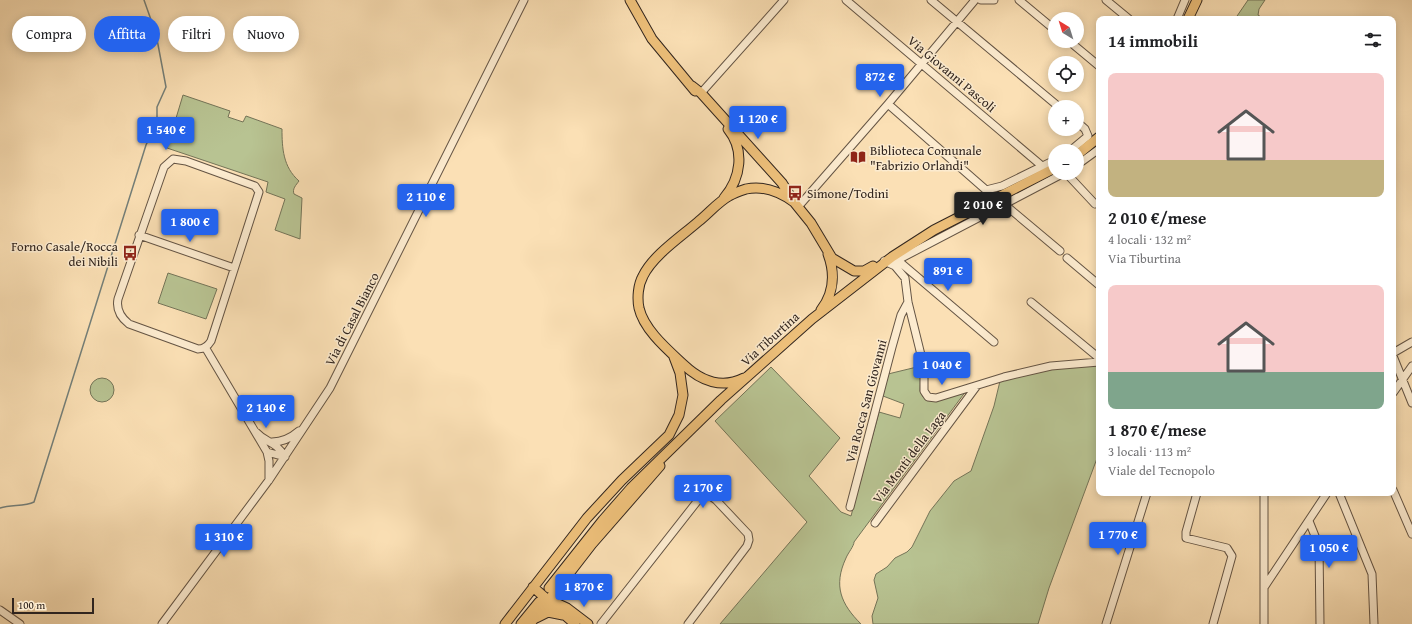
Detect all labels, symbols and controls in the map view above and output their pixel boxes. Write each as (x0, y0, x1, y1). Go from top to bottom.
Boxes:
north arrow (1048, 12, 1084, 48)
map controls (1048, 12, 1084, 180)
chip: Compra (12, 16, 86, 52)
chip: Affitta (94, 16, 160, 52)
chip: Filtri (168, 16, 225, 52)
chip: Nuovo (233, 16, 299, 52)
text: 14 immobili (1108, 28, 1198, 53)
icon: filters (1362, 29, 1384, 51)
street label: Via Giovanni Pascoli (904, 31, 1001, 117)
button: locate (1048, 56, 1084, 92)
pin: 872 € (852, 64, 908, 98)
text: 872 € (865, 67, 895, 86)
icon: home (1210, 99, 1282, 171)
button: + (1048, 100, 1084, 136)
pin: 1 120 € (721, 106, 795, 140)
text: 1 120 € (738, 109, 778, 128)
pin: 1 540 € (129, 117, 203, 151)
text: 1 540 € (146, 120, 186, 139)
place label: Biblioteca Comunale "Fabrizio Orlandi" (870, 141, 982, 175)
button: − (1048, 144, 1084, 180)
library icon: Biblioteca Comunale "Fabrizio Orlandi" (849, 148, 867, 166)
pin: 2 110 € (389, 184, 463, 218)
bus stop icon: Simone/Todini (786, 184, 804, 202)
place label: Simone/Todini (807, 184, 889, 203)
text: 2 110 € (406, 187, 446, 206)
pin: 2 010 € (946, 192, 1020, 226)
text: 2 010 € (963, 195, 1003, 214)
text: 2 010 €/mese (1108, 205, 1206, 230)
pin: 1 800 € (153, 209, 227, 243)
text: 1 800 € (170, 212, 210, 231)
text: 4 locali · 132 m² (1108, 230, 1191, 249)
place label: Forno Casale/Rocca dei Nibili (11, 237, 119, 271)
bus stop icon: Forno Casale/Rocca dei Nibili (121, 244, 139, 262)
text: Via Tiburtina (1108, 249, 1181, 268)
pin: 891 € (920, 258, 976, 292)
text: 891 € (933, 261, 963, 280)
street label: Via di Casal Bianco (320, 269, 384, 369)
street label: Via Tiburtina (737, 307, 804, 370)
icon: home (1210, 311, 1282, 383)
street label: Via Rocca San Giovanni (840, 337, 892, 465)
pin: 1 040 € (905, 352, 979, 386)
text: 1 040 € (922, 355, 962, 374)
pin: 2 140 € (229, 395, 303, 429)
text: 2 140 € (246, 398, 286, 417)
street label: Via Monti della Laga (868, 406, 951, 507)
text: 1 870 €/mese (1108, 417, 1206, 442)
text: 3 locali · 113 m² (1108, 442, 1191, 461)
text: Viale del Tecnopolo (1108, 461, 1215, 480)
pin: 2 170 € (666, 475, 740, 509)
text: 2 170 € (683, 478, 723, 497)
pin: 1 770 € (1081, 522, 1155, 556)
pin: 1 310 € (187, 524, 261, 558)
text: 1 770 € (1098, 525, 1138, 544)
text: 1 310 € (204, 527, 244, 546)
pin: 1 050 € (1292, 535, 1366, 569)
text: 1 050 € (1309, 538, 1349, 557)
pin: 1 870 € (547, 574, 621, 608)
text: 1 870 € (564, 577, 604, 596)
scale bar (12, 596, 94, 615)
text: 100 m (18, 597, 45, 613)

